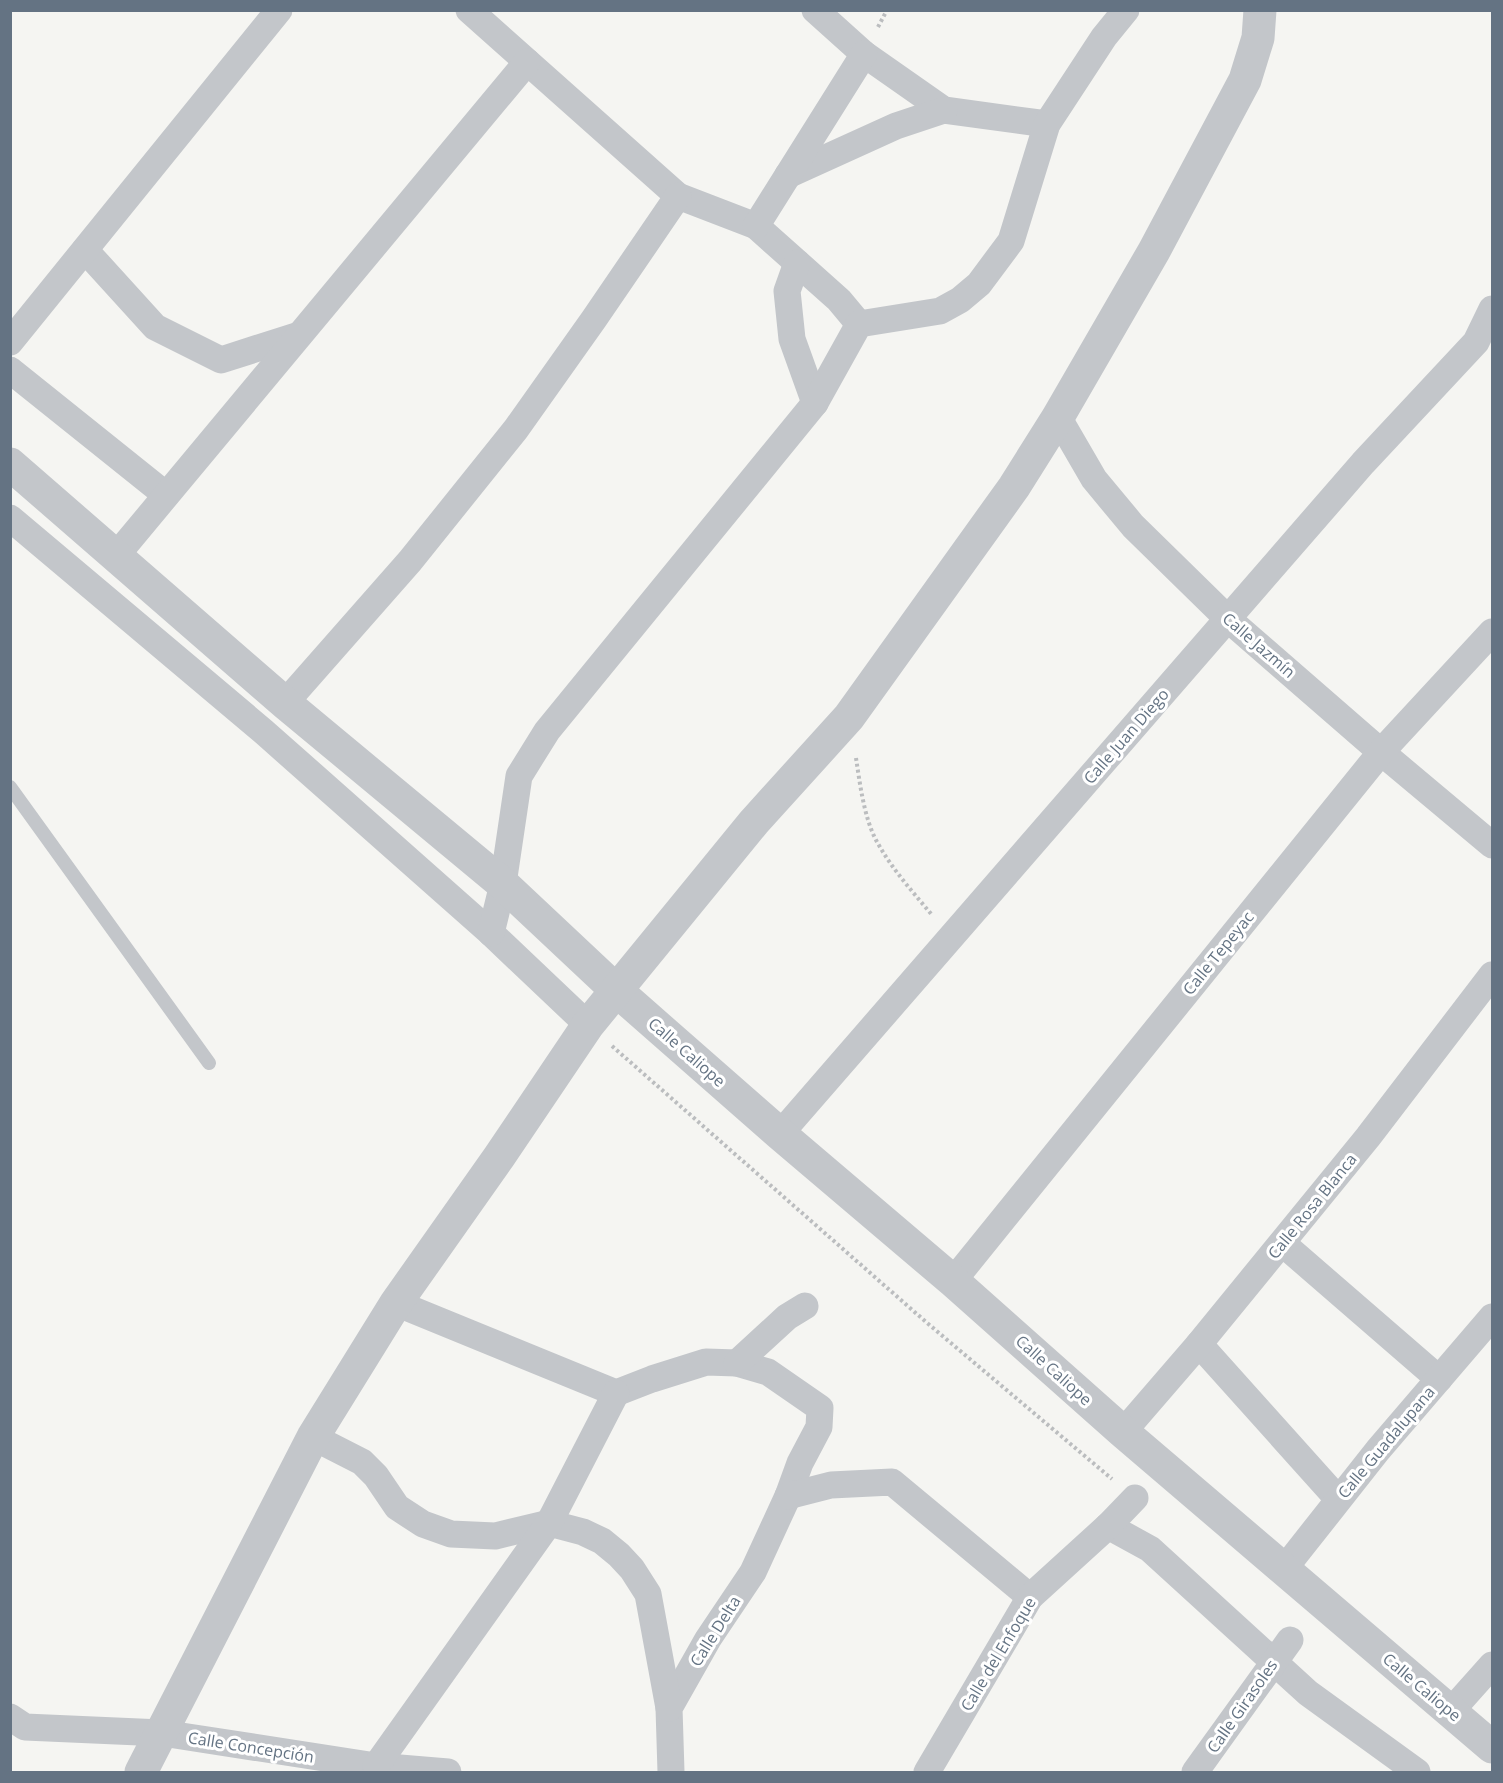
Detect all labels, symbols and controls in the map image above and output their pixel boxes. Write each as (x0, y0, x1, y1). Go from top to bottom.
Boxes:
street label: Calle Jazmín (1218, 607, 1300, 683)
street label: Calle Juan Diego (1078, 683, 1174, 789)
street label: Calle Tepeyac (1178, 906, 1259, 999)
street label: Calle Caliope (644, 1012, 730, 1092)
street label: Calle Rosa Blanca (1263, 1149, 1361, 1263)
street label: Calle Caliope (1011, 1330, 1097, 1410)
street label: Calle Guadalupana (1332, 1381, 1440, 1503)
street label: Calle Delta (685, 1591, 745, 1671)
street label: Calle del Enfoque (955, 1593, 1041, 1715)
street label: Calle Caliope (1378, 1648, 1466, 1726)
street label: Calle Girasoles (1202, 1655, 1282, 1757)
street label: Calle Concepción (186, 1726, 316, 1768)

